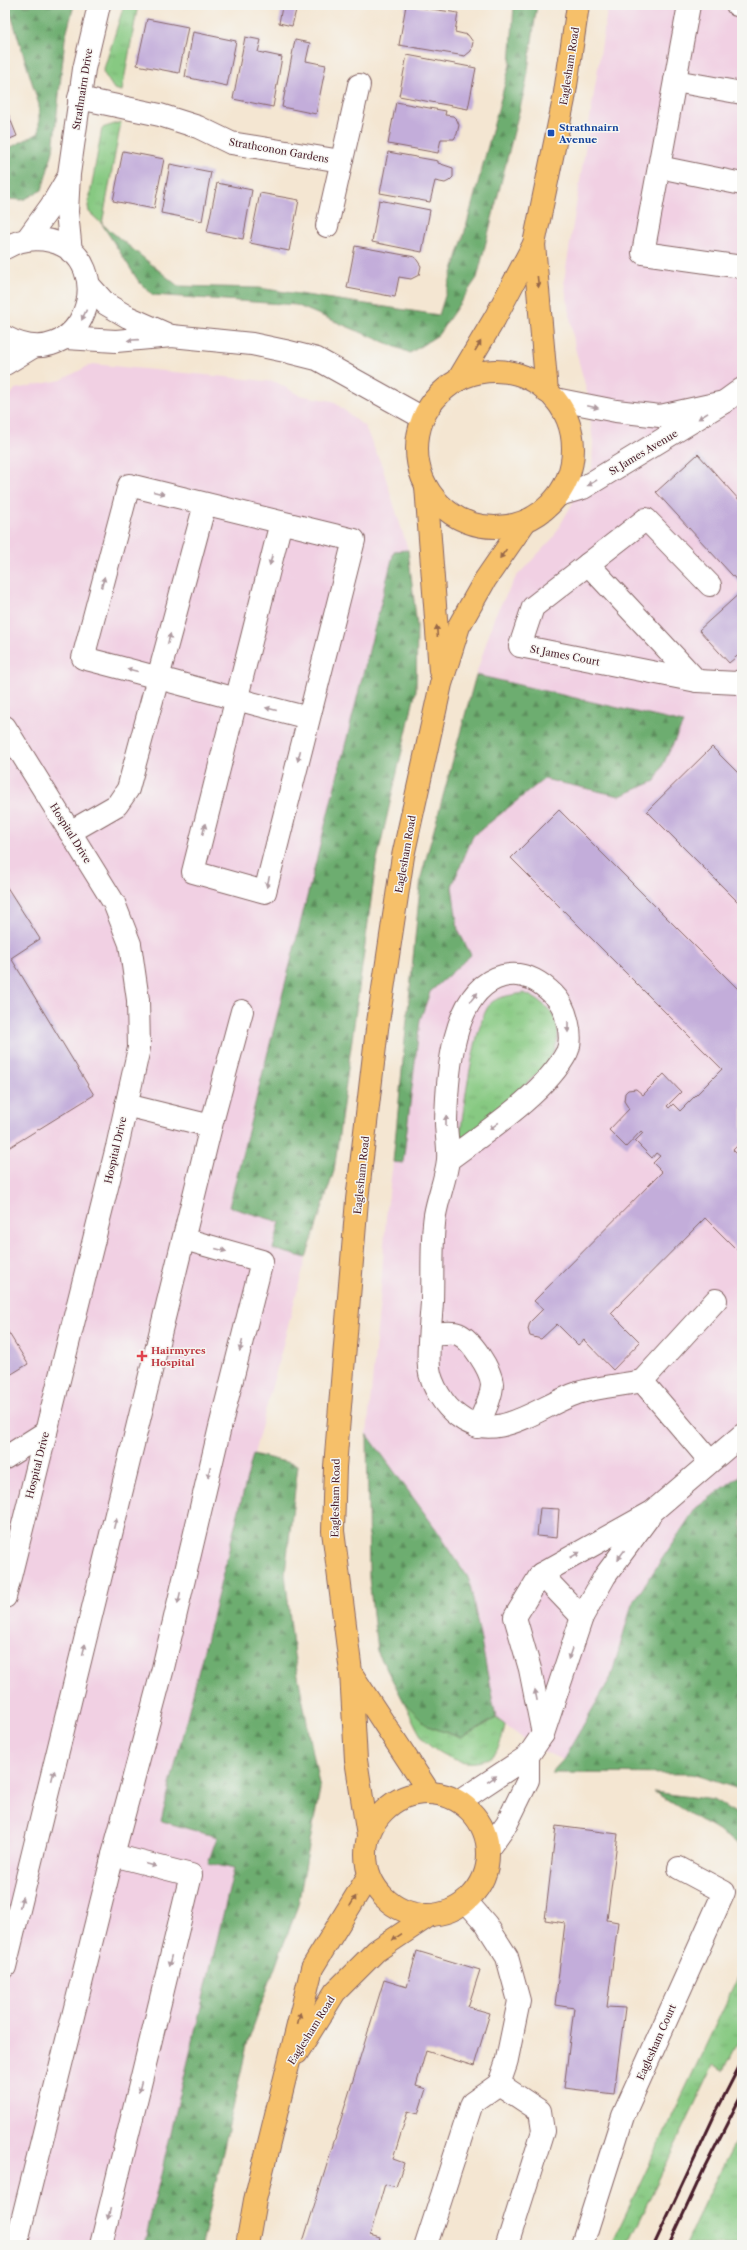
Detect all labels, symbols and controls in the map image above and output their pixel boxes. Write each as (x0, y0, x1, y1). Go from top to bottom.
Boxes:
street label: Eaglesham Road (557, 26, 582, 106)
street label: Strathnairn Drive (70, 47, 95, 131)
place label: Strathnairn Avenue (558, 121, 619, 146)
marker: Strathnairn Avenue (546, 128, 556, 138)
street label: Strathconon Gardens (228, 135, 330, 166)
one-way arrow (535, 276, 541, 288)
one-way arrow (81, 309, 87, 320)
one-way arrow (127, 336, 139, 343)
one-way arrow (474, 341, 482, 351)
one-way arrow (587, 404, 599, 410)
one-way arrow (697, 412, 709, 419)
street label: St James Avenue (607, 427, 680, 478)
one-way arrow (586, 480, 598, 487)
one-way arrow (152, 490, 165, 496)
one-way arrow (499, 549, 507, 559)
one-way arrow (268, 554, 274, 566)
one-way arrow (100, 575, 106, 587)
one-way arrow (434, 625, 441, 637)
one-way arrow (166, 633, 172, 645)
street label: St James Court (529, 642, 601, 669)
one-way arrow (126, 667, 138, 673)
one-way arrow (265, 705, 277, 711)
one-way arrow (296, 750, 302, 762)
street label: Hospital Drive (47, 801, 94, 866)
street label: Eaglesham Road (392, 814, 419, 894)
one-way arrow (201, 822, 207, 835)
one-way arrow (264, 876, 270, 889)
one-way arrow (470, 991, 479, 1002)
one-way arrow (565, 1021, 571, 1034)
one-way arrow (443, 1114, 449, 1127)
street label: Hospital Drive (101, 1115, 130, 1185)
one-way arrow (488, 1122, 499, 1130)
street label: Eaglesham Road (351, 1135, 372, 1215)
one-way arrow (216, 1247, 228, 1253)
one-way arrow (237, 1340, 243, 1352)
place label: Hairmyres Hospital (151, 1344, 206, 1369)
marker: Hairmyres Hospital (136, 1350, 148, 1362)
street label: Hospital Drive (23, 1430, 52, 1500)
street label: Eaglesham Road (328, 1459, 343, 1537)
one-way arrow (206, 1466, 212, 1478)
one-way arrow (112, 1517, 118, 1529)
one-way arrow (617, 1550, 625, 1560)
one-way arrow (569, 1552, 581, 1559)
one-way arrow (176, 1592, 182, 1605)
one-way arrow (81, 1643, 87, 1655)
one-way arrow (567, 1648, 573, 1660)
one-way arrow (532, 1689, 538, 1701)
one-way arrow (50, 1769, 56, 1782)
one-way arrow (487, 1775, 497, 1783)
one-way arrow (145, 1862, 157, 1868)
one-way arrow (18, 1895, 24, 1907)
one-way arrow (349, 1896, 357, 1906)
one-way arrow (392, 1933, 402, 1941)
one-way arrow (167, 1955, 173, 1967)
street label: Eaglesham Road (285, 1993, 338, 2067)
street label: Eaglesham Court (634, 2002, 679, 2082)
one-way arrow (297, 2012, 303, 2024)
one-way arrow (136, 2081, 142, 2093)
one-way arrow (106, 2208, 112, 2220)

